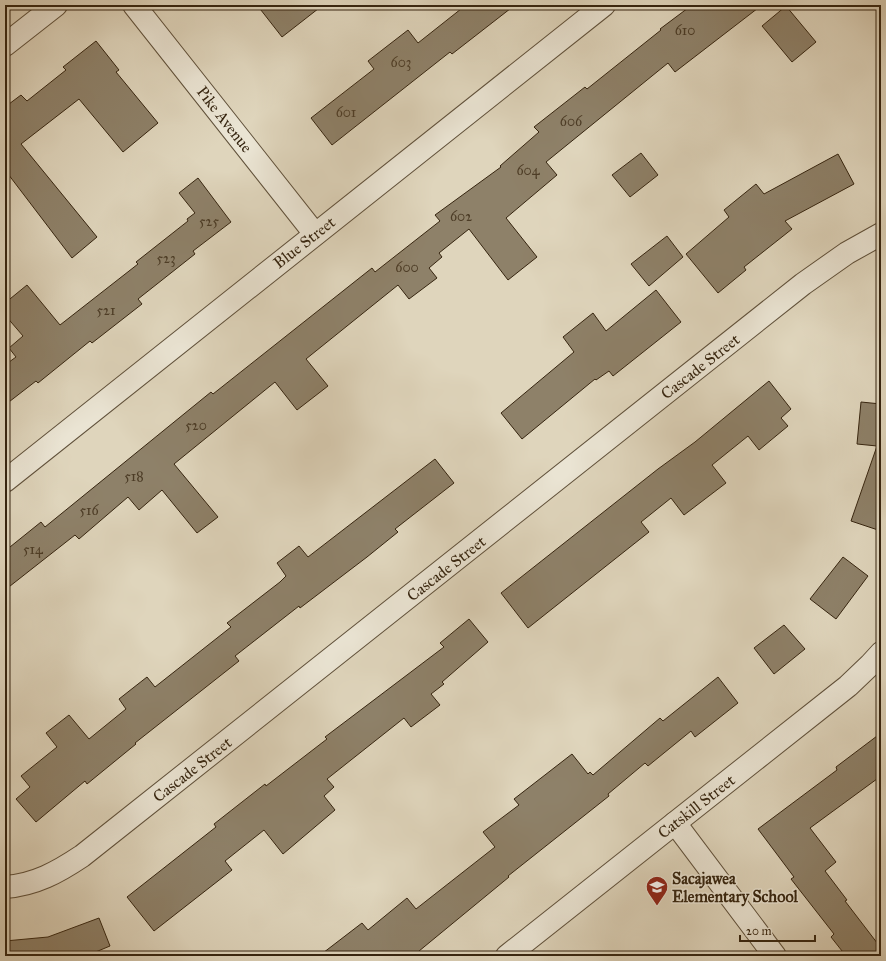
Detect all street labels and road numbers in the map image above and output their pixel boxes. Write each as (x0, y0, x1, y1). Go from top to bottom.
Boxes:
street label: Pike Avenue (193, 82, 257, 157)
street label: Blue Street (270, 212, 339, 272)
street label: Cascade Street (657, 329, 744, 403)
street label: Cascade Street (403, 531, 490, 605)
street label: Cascade Street (149, 732, 236, 806)
street label: Catskill Street (654, 770, 739, 842)

